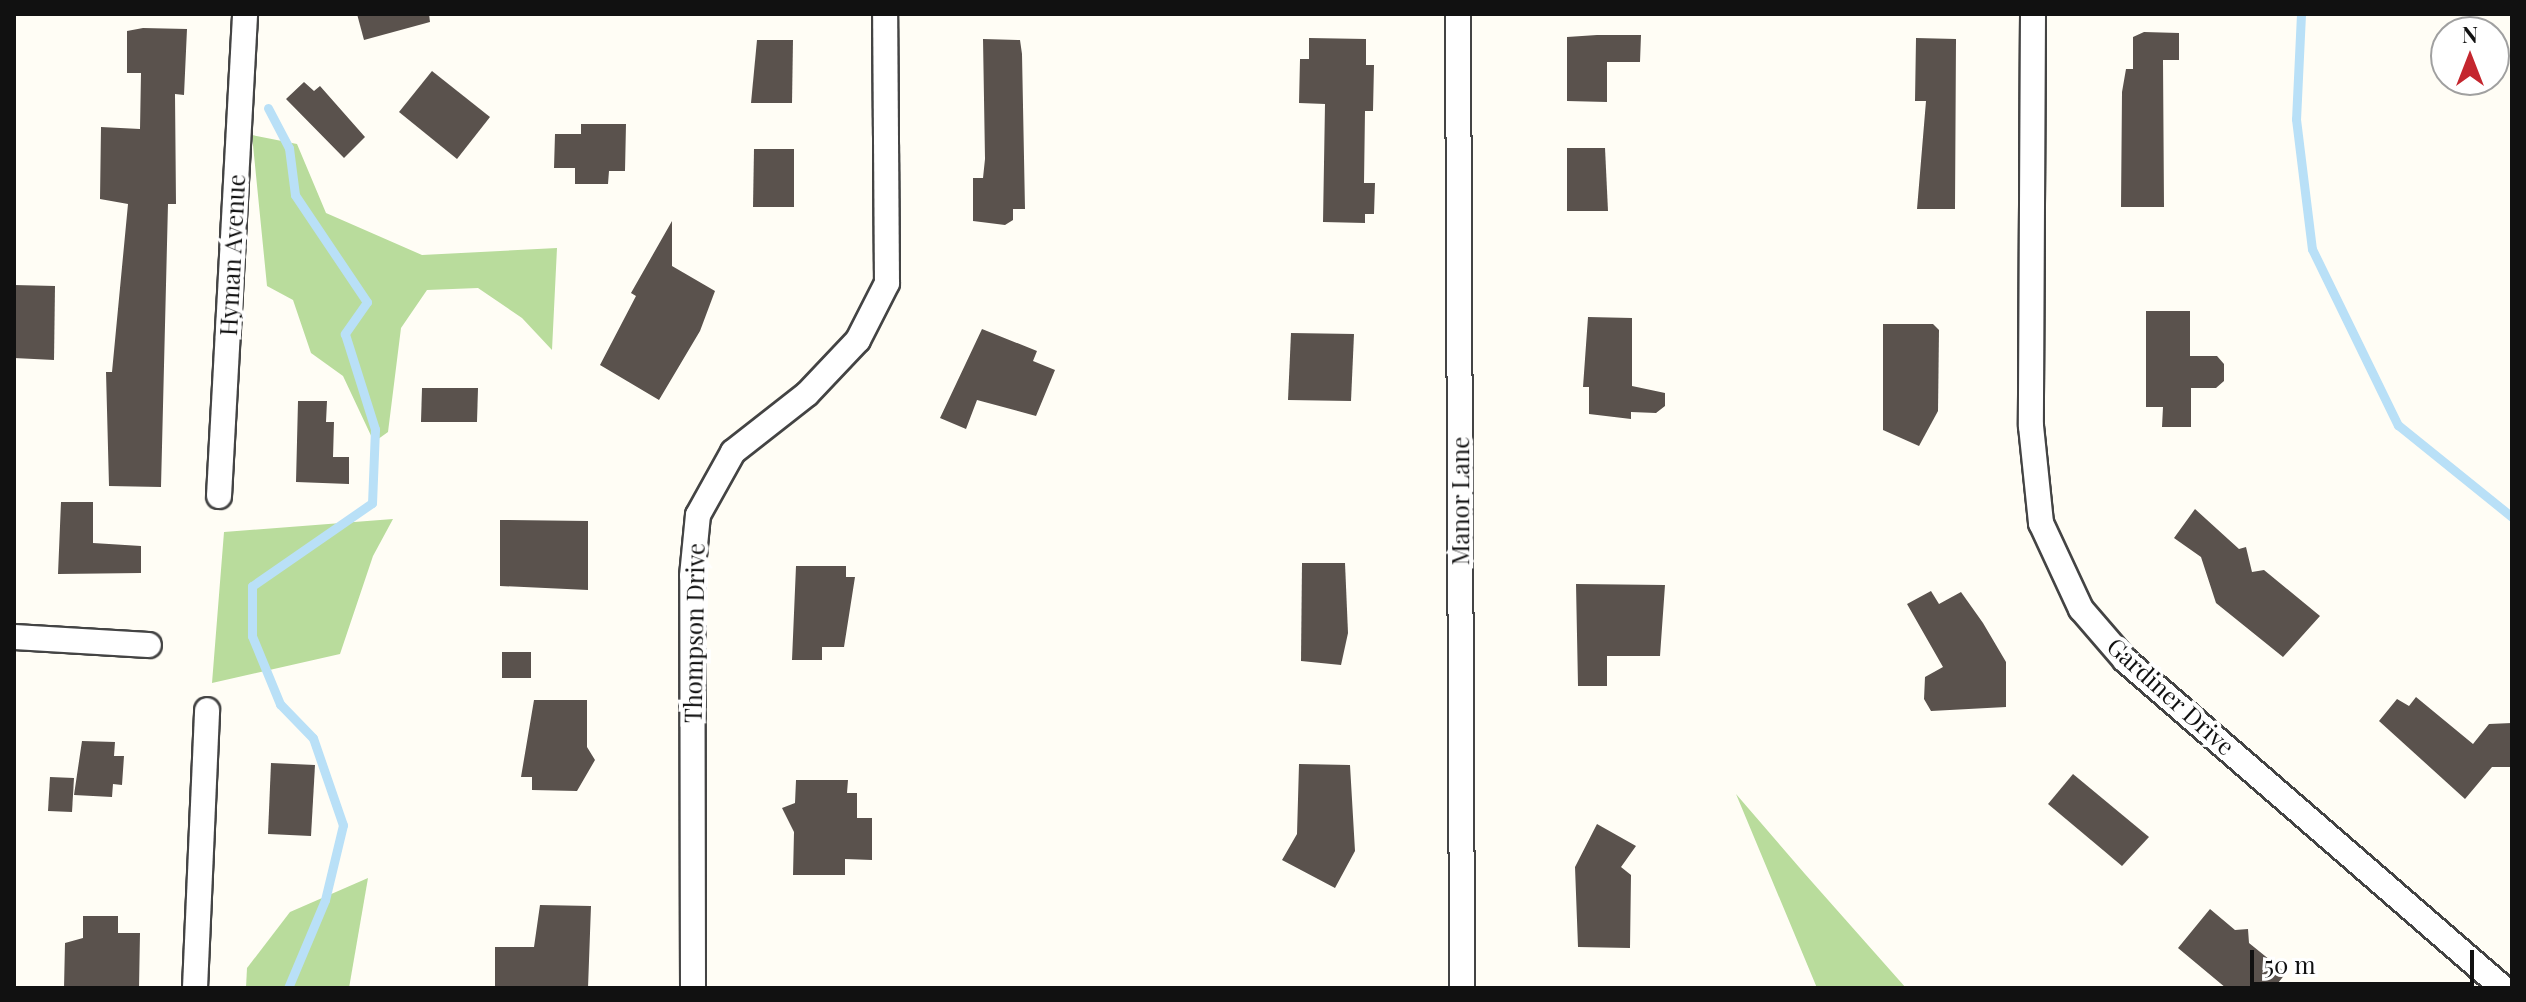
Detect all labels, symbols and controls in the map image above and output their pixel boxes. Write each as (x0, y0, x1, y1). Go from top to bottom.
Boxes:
north arrow (2430, 16, 2510, 96)
text: N (2462, 19, 2478, 49)
street label: Hyman Avenue (213, 173, 251, 337)
street label: Manor Lane (1446, 436, 1474, 566)
street label: Thompson Drive (678, 543, 710, 723)
street label: Gardiner Drive (2101, 631, 2241, 761)
scale bar (2254, 934, 2478, 984)
text: 50 m (2264, 948, 2316, 980)

